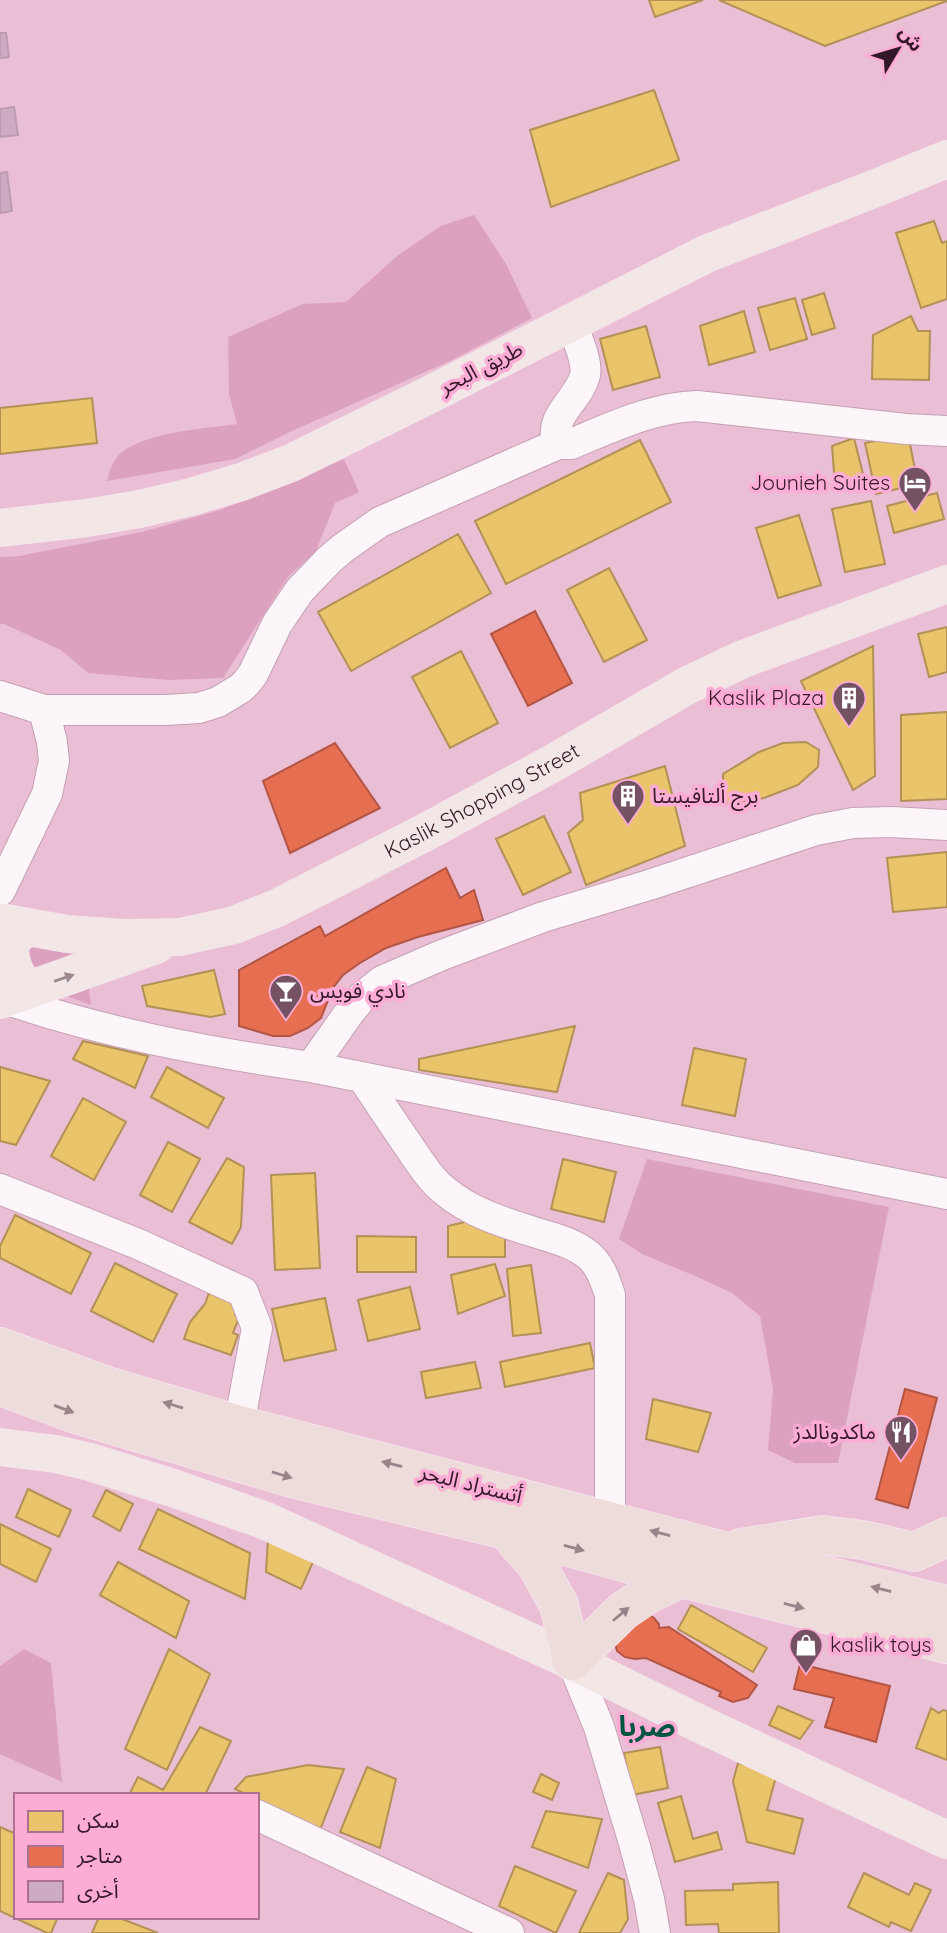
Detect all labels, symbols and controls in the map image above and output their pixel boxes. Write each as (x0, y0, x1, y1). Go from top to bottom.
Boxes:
north arrow (863, 14, 933, 84)
text: ش (894, 21, 929, 56)
street label: طريق البحر (434, 335, 527, 401)
hotel icon: Jounieh Suites (896, 464, 934, 513)
place label: Jounieh Suites (750, 469, 890, 495)
building icon: Kaslik Plaza (830, 679, 868, 728)
place label: Kaslik Plaza (708, 684, 824, 710)
street label: Kaslik Shopping Street (380, 737, 584, 863)
building icon: برج ألتافيستا (609, 777, 647, 826)
place label: برج ألتافيستا (652, 782, 758, 811)
one-way arrow (54, 972, 75, 983)
bar icon: نادي فويس (267, 972, 305, 1021)
place label: نادي فويس (310, 977, 406, 1007)
one-way arrow (162, 1400, 183, 1410)
one-way arrow (54, 1404, 75, 1415)
restaurant icon: ماكدونالدز (882, 1413, 920, 1462)
place label: ماكدونالدز (793, 1418, 876, 1444)
street label: أتستراد البحر (416, 1457, 525, 1508)
one-way arrow (381, 1458, 403, 1469)
one-way arrow (272, 1471, 293, 1481)
one-way arrow (649, 1528, 670, 1538)
one-way arrow (564, 1544, 585, 1554)
one-way arrow (870, 1583, 892, 1594)
one-way arrow (783, 1601, 805, 1612)
one-way arrow (611, 1606, 629, 1621)
shop icon: kaslik toys (787, 1626, 825, 1675)
place label: kaslik toys (830, 1631, 931, 1657)
district label: صربا (619, 1708, 675, 1743)
legend (14, 1793, 259, 1919)
text: سكن (77, 1807, 119, 1833)
text: متاجر (76, 1842, 123, 1868)
text: أخرى (77, 1877, 119, 1903)

